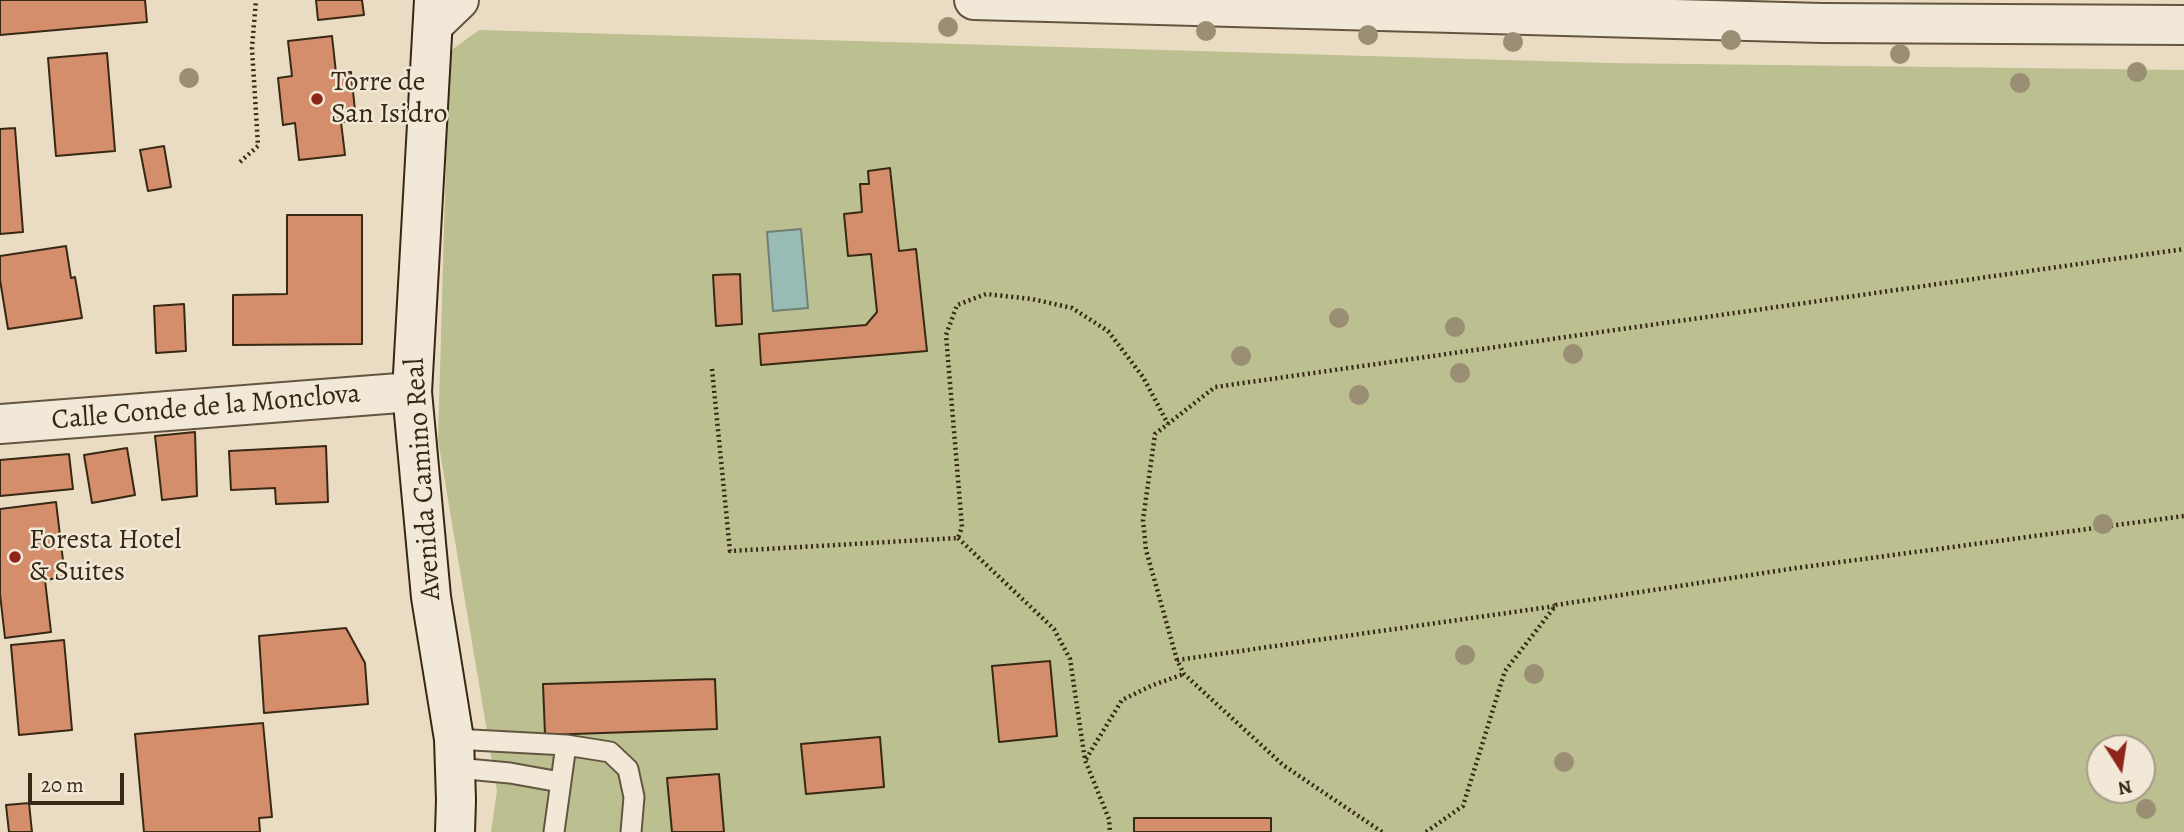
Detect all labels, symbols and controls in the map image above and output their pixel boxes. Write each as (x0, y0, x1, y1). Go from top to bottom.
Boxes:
place label: Torre de San Isidro (331, 66, 447, 132)
marker: Torre de San Isidro (309, 91, 325, 107)
street label: Avenida Camino Real (399, 357, 449, 601)
street label: Calle Conde de la Monclova (50, 378, 362, 438)
place label: Foresta Hotel & Suites (29, 524, 181, 590)
marker: Foresta Hotel & Suites (7, 549, 23, 565)
north arrow (2086, 734, 2156, 804)
scale bar (32, 758, 128, 802)
text: 20 m (41, 771, 84, 799)
text: N (2115, 773, 2134, 802)

